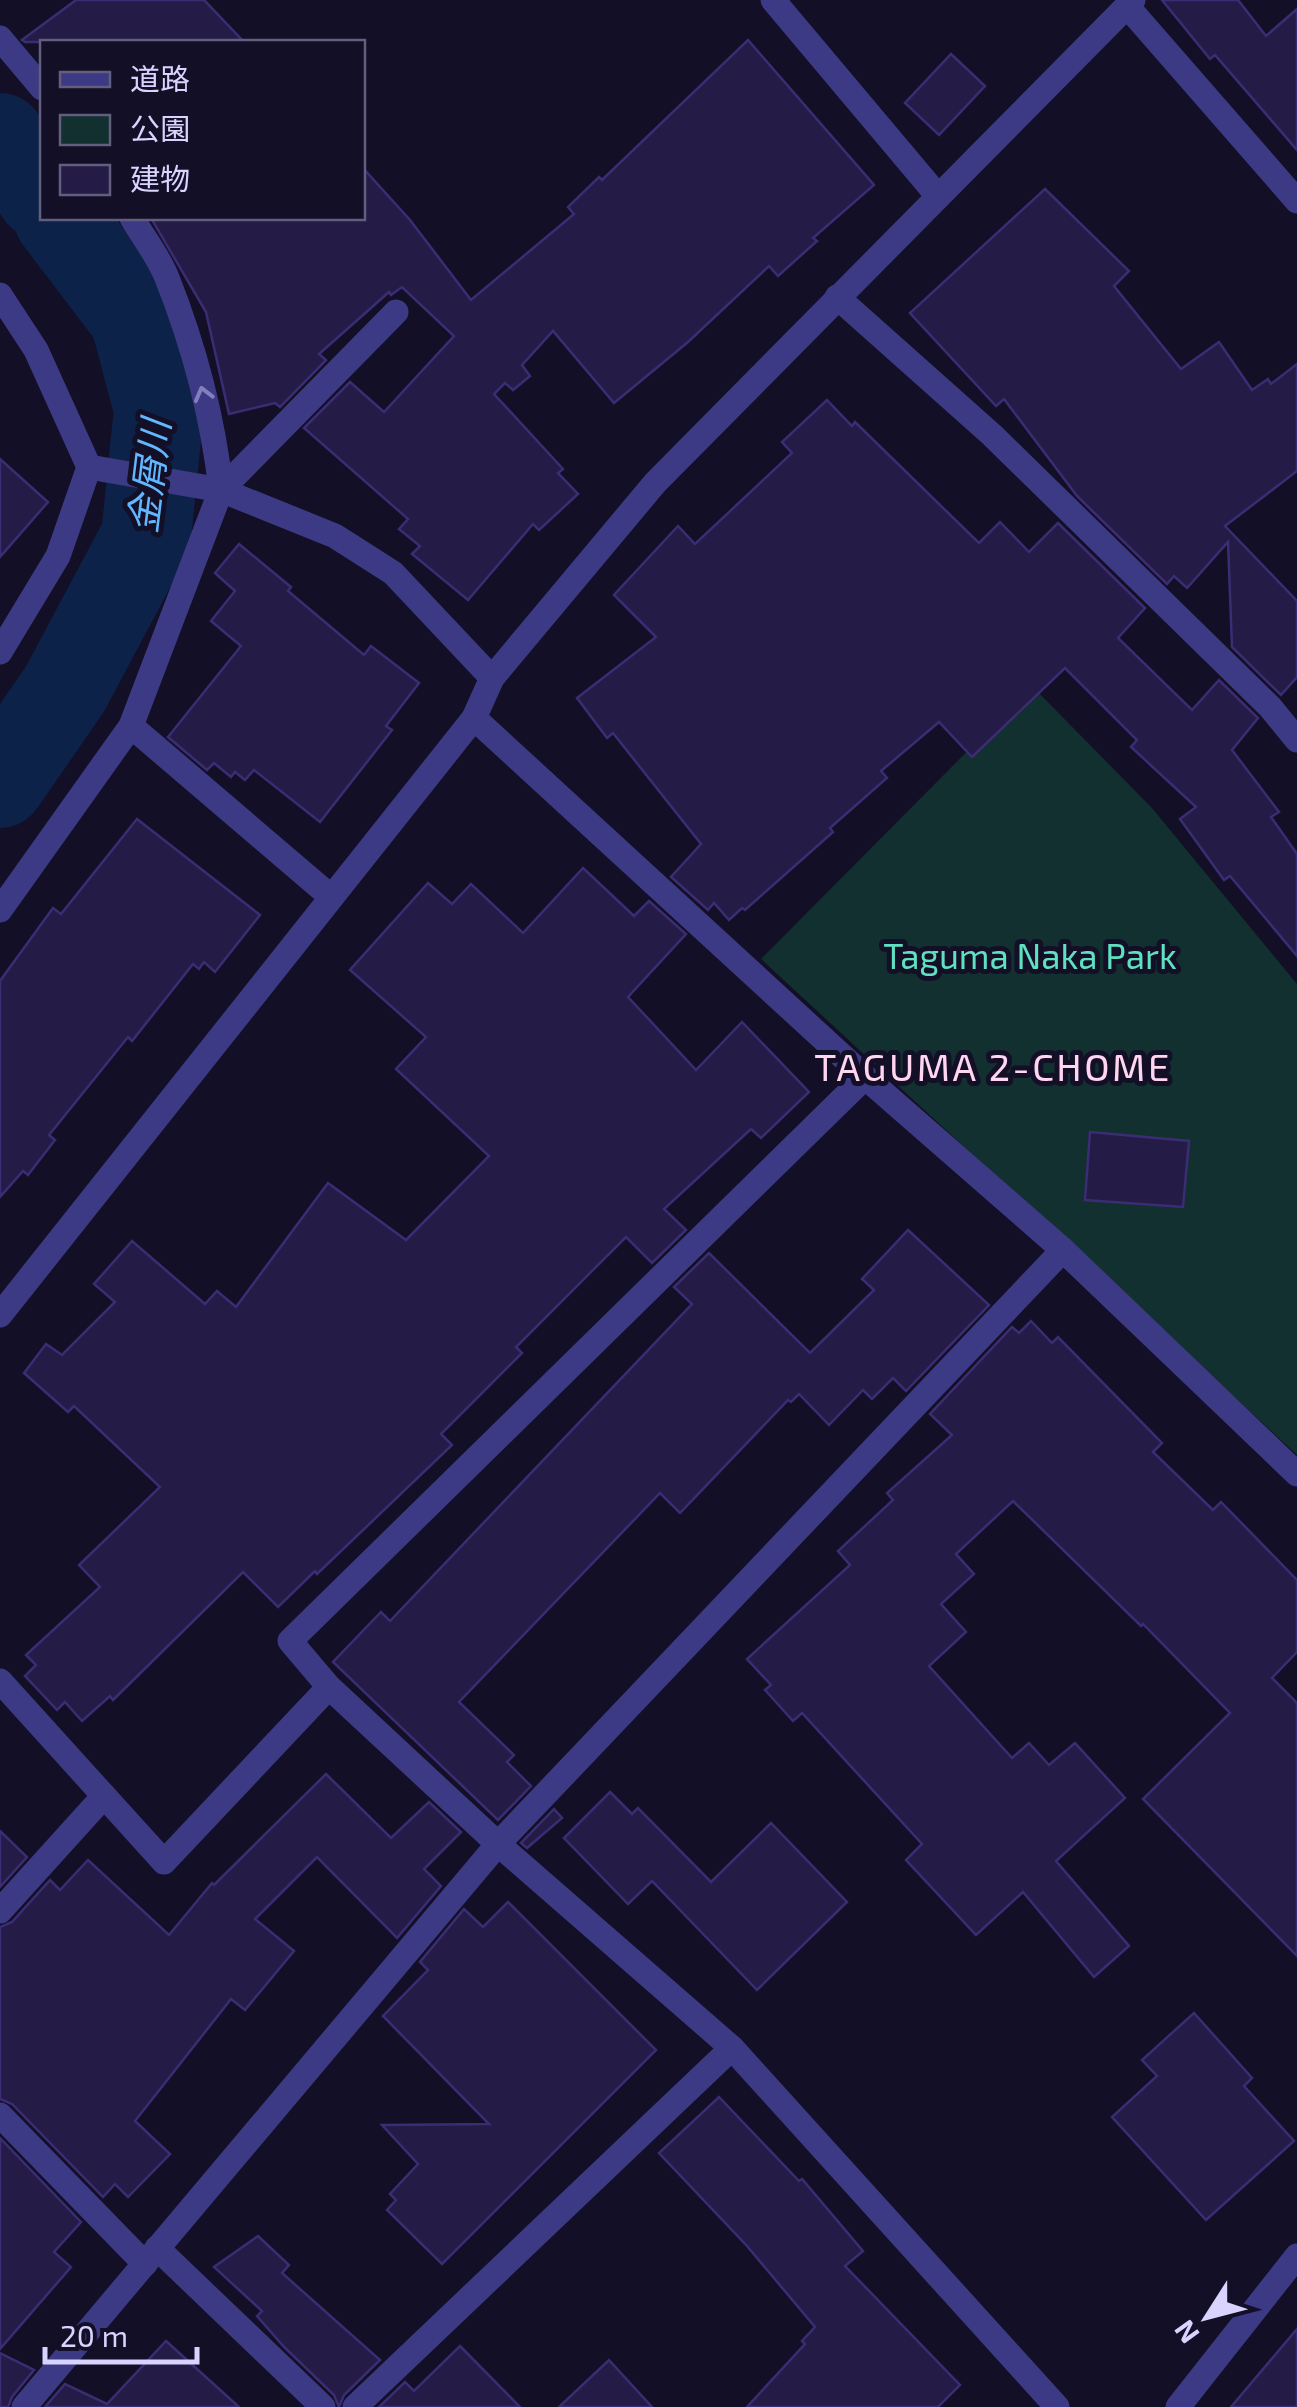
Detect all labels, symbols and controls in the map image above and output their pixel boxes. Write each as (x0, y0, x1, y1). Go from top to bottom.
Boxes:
legend (40, 40, 365, 220)
text: 道路 (130, 60, 190, 96)
text: 公園 (130, 110, 190, 146)
text: 建物 (130, 160, 190, 196)
one-way arrow (194, 386, 215, 404)
water label: 金屑川 (118, 413, 178, 535)
park label: Taguma Naka Park (883, 934, 1177, 976)
district label: TAGUMA 2-CHOME (814, 1043, 1172, 1089)
north arrow (1157, 2267, 1257, 2367)
scale bar (45, 2302, 198, 2364)
text: N (1166, 2314, 1206, 2350)
text: 20 m (60, 2317, 128, 2353)

